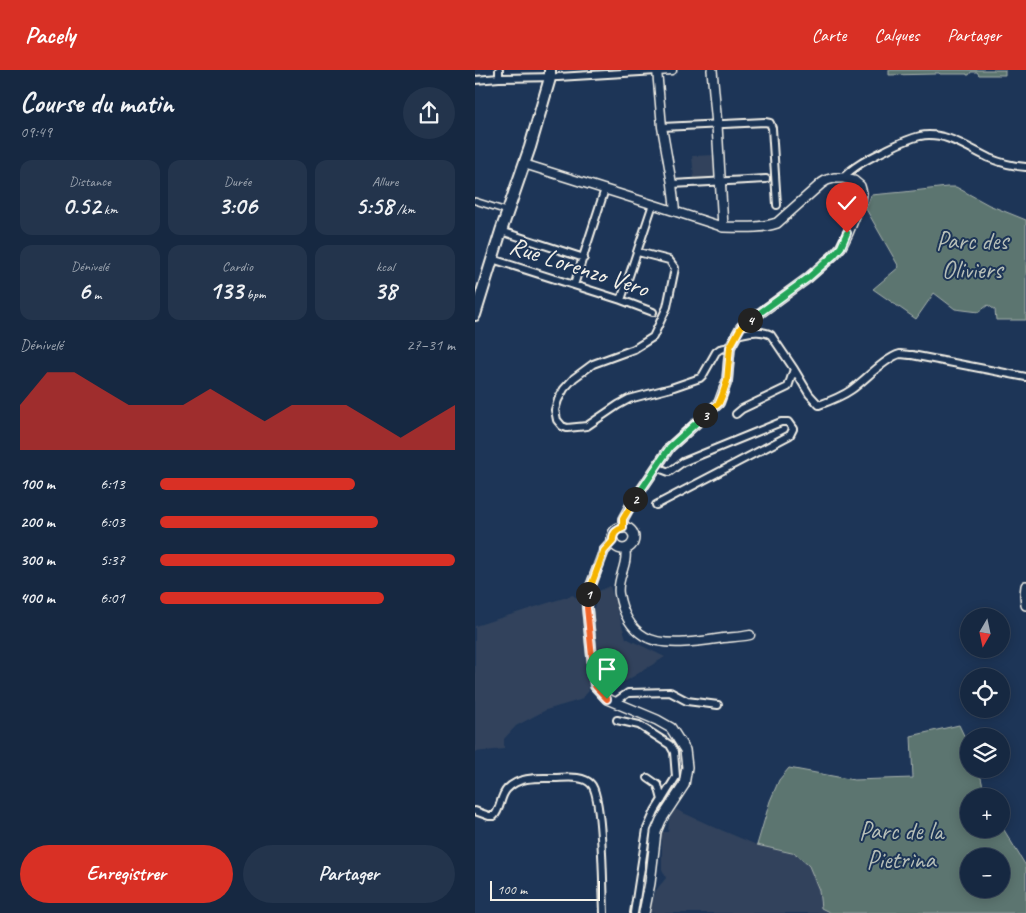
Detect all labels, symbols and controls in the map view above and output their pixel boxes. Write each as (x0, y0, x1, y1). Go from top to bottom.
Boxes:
text: Pacely (25, 20, 75, 50)
text: Carte (812, 24, 846, 46)
text: Calques (874, 24, 919, 46)
text: Partager (947, 24, 1001, 46)
text: Course du matin (20, 85, 173, 120)
button: share (403, 87, 455, 139)
text: 09:49 (20, 122, 52, 142)
text: Distance (69, 173, 111, 190)
text: Durée (224, 173, 251, 190)
text: Allure (372, 173, 398, 190)
pin (826, 182, 868, 233)
icon: check (833, 189, 861, 217)
text: 0.52 (62, 190, 100, 222)
text: 3:06 (218, 190, 257, 222)
text: 5:58 (355, 190, 393, 222)
text: km (100, 201, 118, 218)
text: /km (393, 201, 415, 218)
park label: Parc des Oliviers (936, 225, 1010, 286)
street label: Rue Lorenzo Vero (506, 230, 654, 305)
text: Dénivelé (71, 258, 109, 275)
text: Cardio (222, 258, 253, 275)
text: kcal (376, 258, 394, 275)
text: 6 (78, 275, 90, 307)
text: 133 (209, 275, 243, 307)
text: 38 (374, 275, 396, 307)
text: m (90, 286, 101, 303)
text: bpm (243, 286, 266, 303)
pin: 4 (737, 308, 763, 332)
text: 4 (747, 312, 754, 329)
text: Dénivelé (20, 335, 63, 355)
text: 27–31 m (406, 335, 455, 355)
pin: 3 (693, 402, 717, 428)
text: 3 (702, 407, 709, 424)
text: 100 m (20, 474, 55, 494)
text: 6:13 (100, 474, 125, 494)
pin: 2 (623, 486, 647, 512)
text: 2 (632, 491, 639, 508)
text: 200 m (20, 512, 55, 532)
text: 6:03 (100, 512, 125, 532)
text: 300 m (20, 550, 55, 570)
text: 5:37 (100, 550, 125, 570)
pin: 1 (575, 582, 601, 606)
text: 1 (585, 586, 592, 603)
text: 400 m (20, 588, 55, 608)
text: 6:01 (100, 588, 125, 608)
north arrow (960, 608, 1010, 658)
map controls (960, 608, 1010, 898)
pin (586, 648, 628, 699)
icon: arrive (593, 655, 621, 683)
button: locate (960, 668, 1010, 718)
button: layers (960, 728, 1010, 778)
button: + (960, 788, 1010, 838)
park label: Parc de la Pietrina (859, 815, 946, 876)
button: Enregistrer (20, 845, 233, 903)
button: Partager (243, 845, 455, 903)
button: − (960, 848, 1010, 898)
scale bar (490, 878, 600, 901)
text: 100 m (497, 881, 527, 898)

